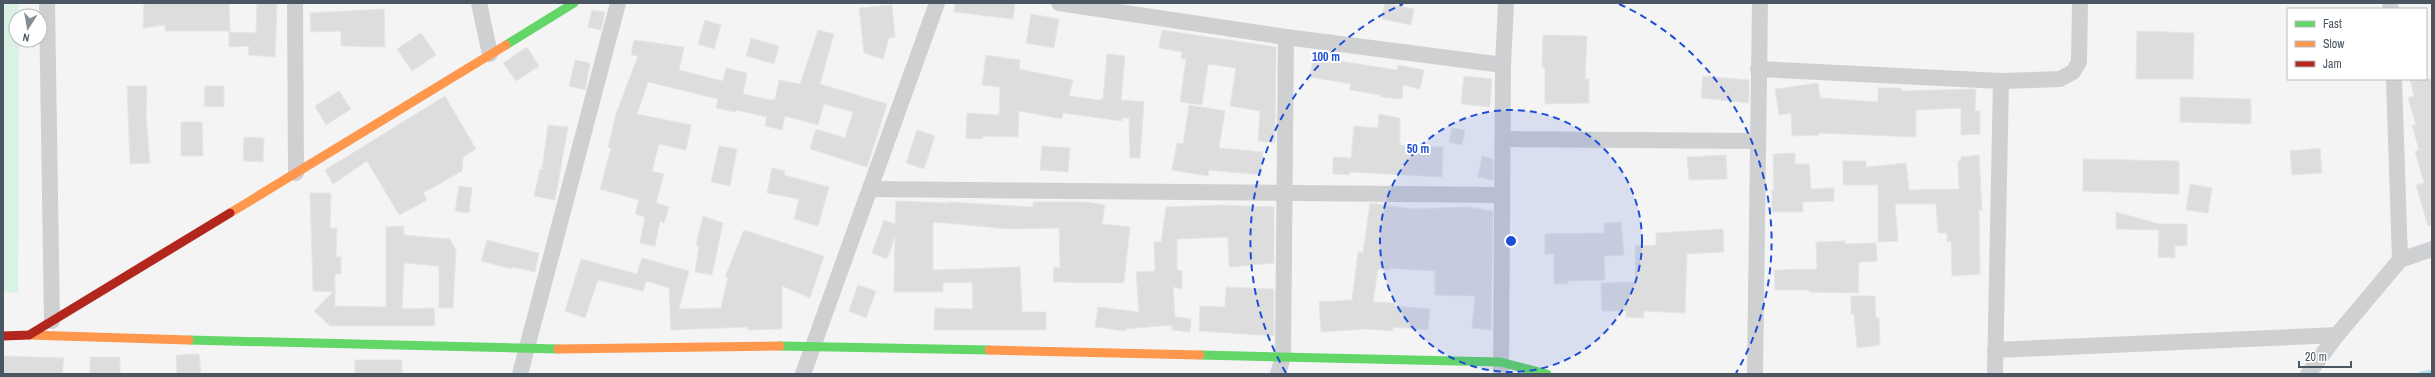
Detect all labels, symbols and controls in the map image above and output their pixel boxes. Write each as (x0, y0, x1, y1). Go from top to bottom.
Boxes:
north arrow (8, 8, 48, 48)
legend (2287, 8, 2427, 80)
text: Fast (2323, 16, 2342, 32)
text: N (22, 30, 31, 45)
text: Slow (2323, 36, 2345, 52)
text: 100 m (1312, 49, 1340, 65)
text: Jam (2323, 56, 2342, 72)
text: 50 m (1407, 141, 1429, 157)
centre of rings (1504, 234, 1518, 248)
scale bar (2299, 343, 2351, 369)
text: 20 m (2305, 349, 2327, 365)

